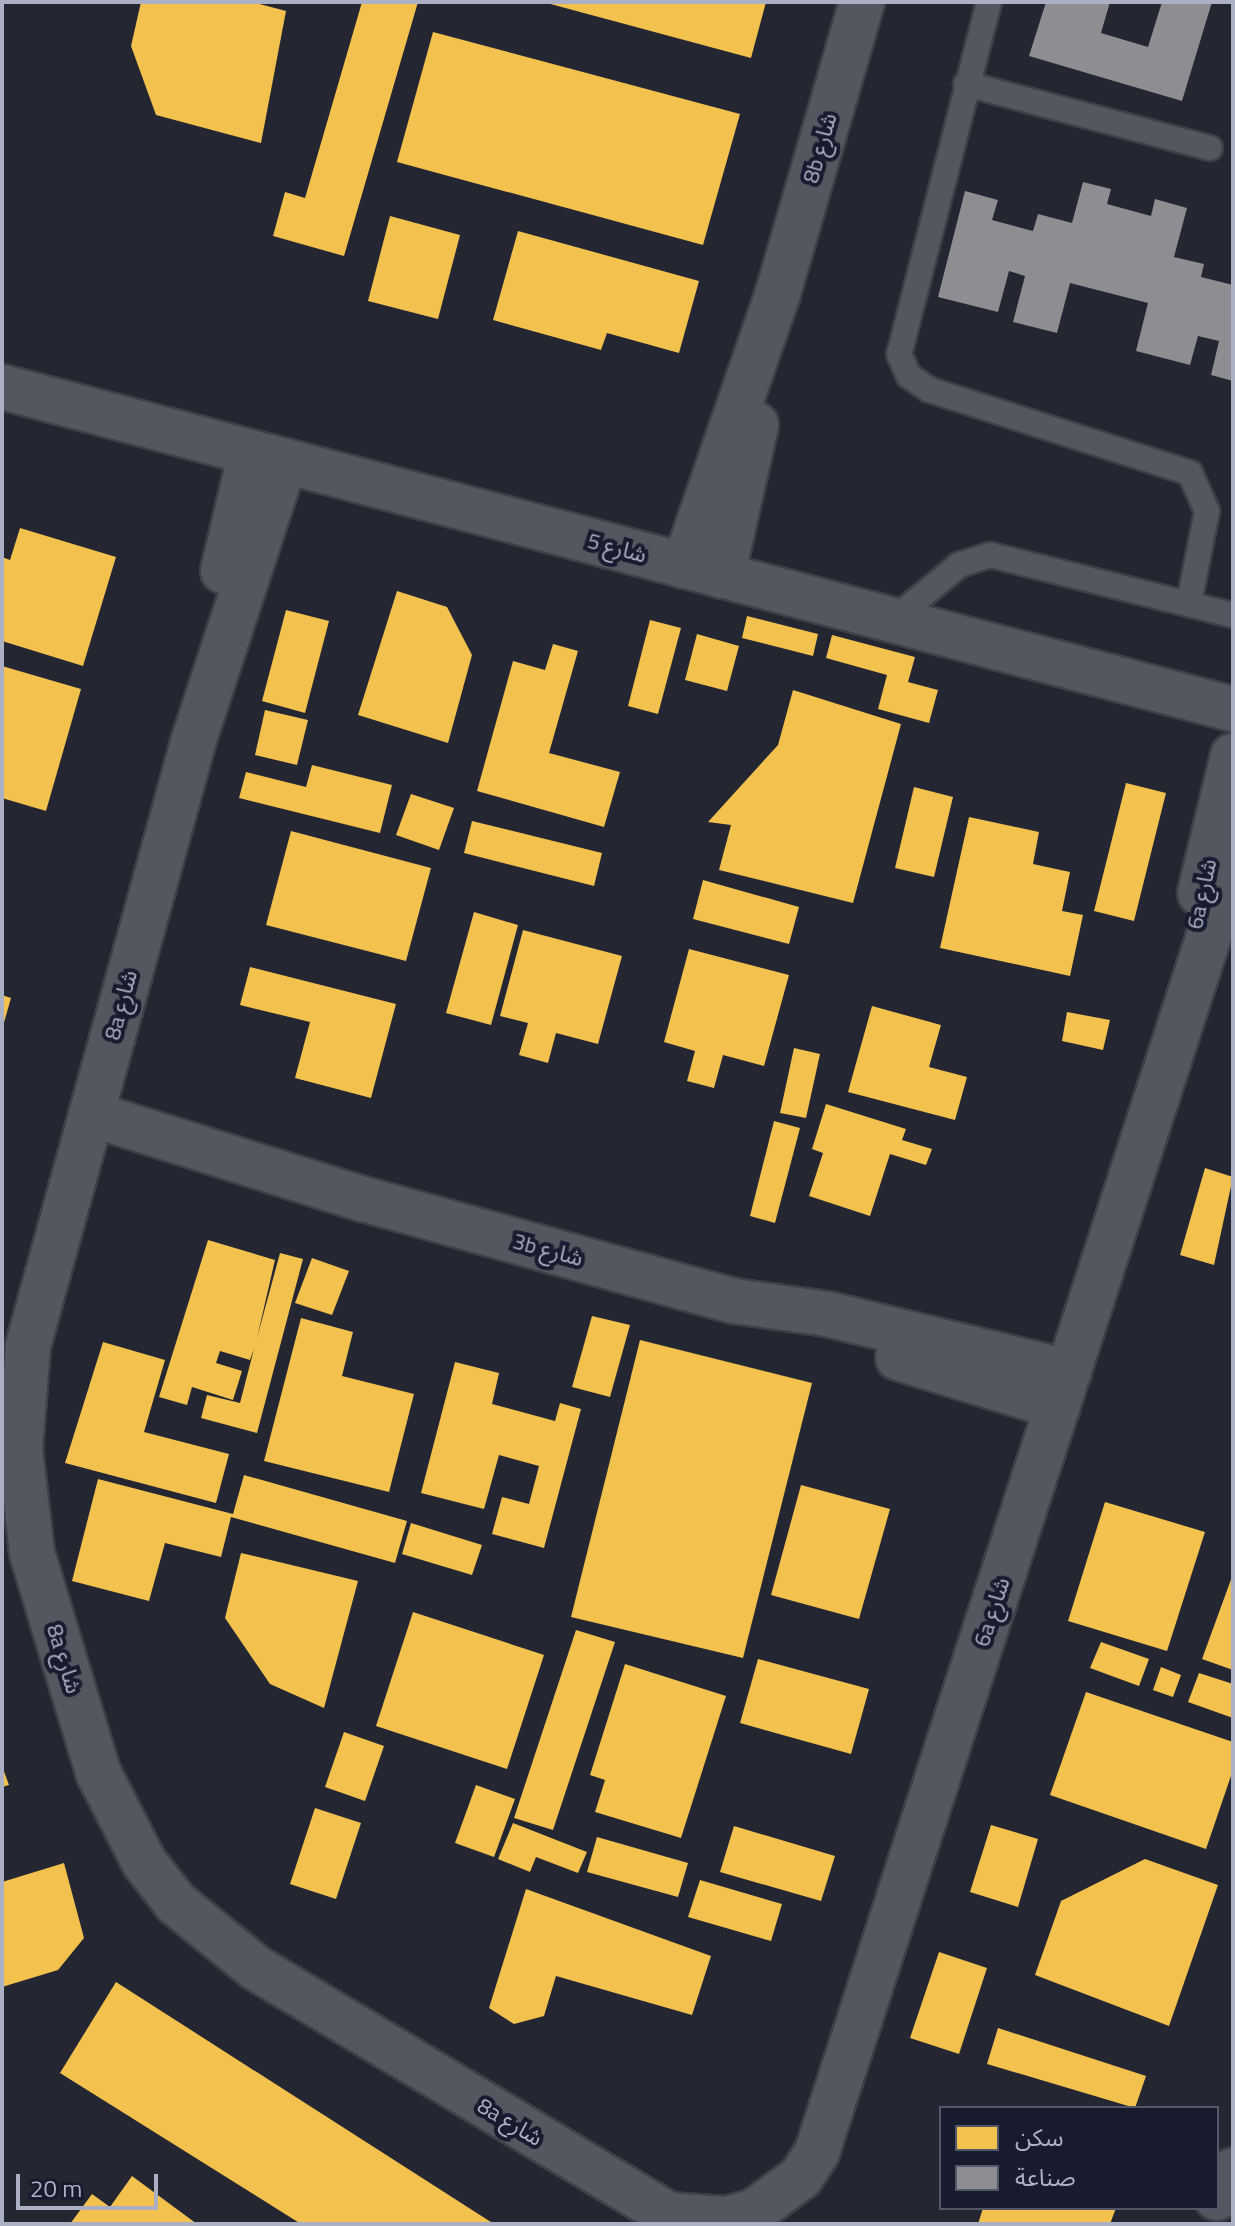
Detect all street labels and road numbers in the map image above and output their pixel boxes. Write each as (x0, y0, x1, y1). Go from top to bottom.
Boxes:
street label: 8b شارع (797, 110, 843, 186)
street label: شارع 5 (585, 527, 649, 569)
street label: 6a شارع (1182, 857, 1222, 931)
street label: 8a شارع (99, 967, 143, 1043)
street label: 3b شارع (510, 1228, 586, 1272)
street label: 6a شارع (968, 1574, 1016, 1650)
street label: 8a شارع (41, 1621, 87, 1697)
street label: 8a شارع (473, 2092, 547, 2152)

